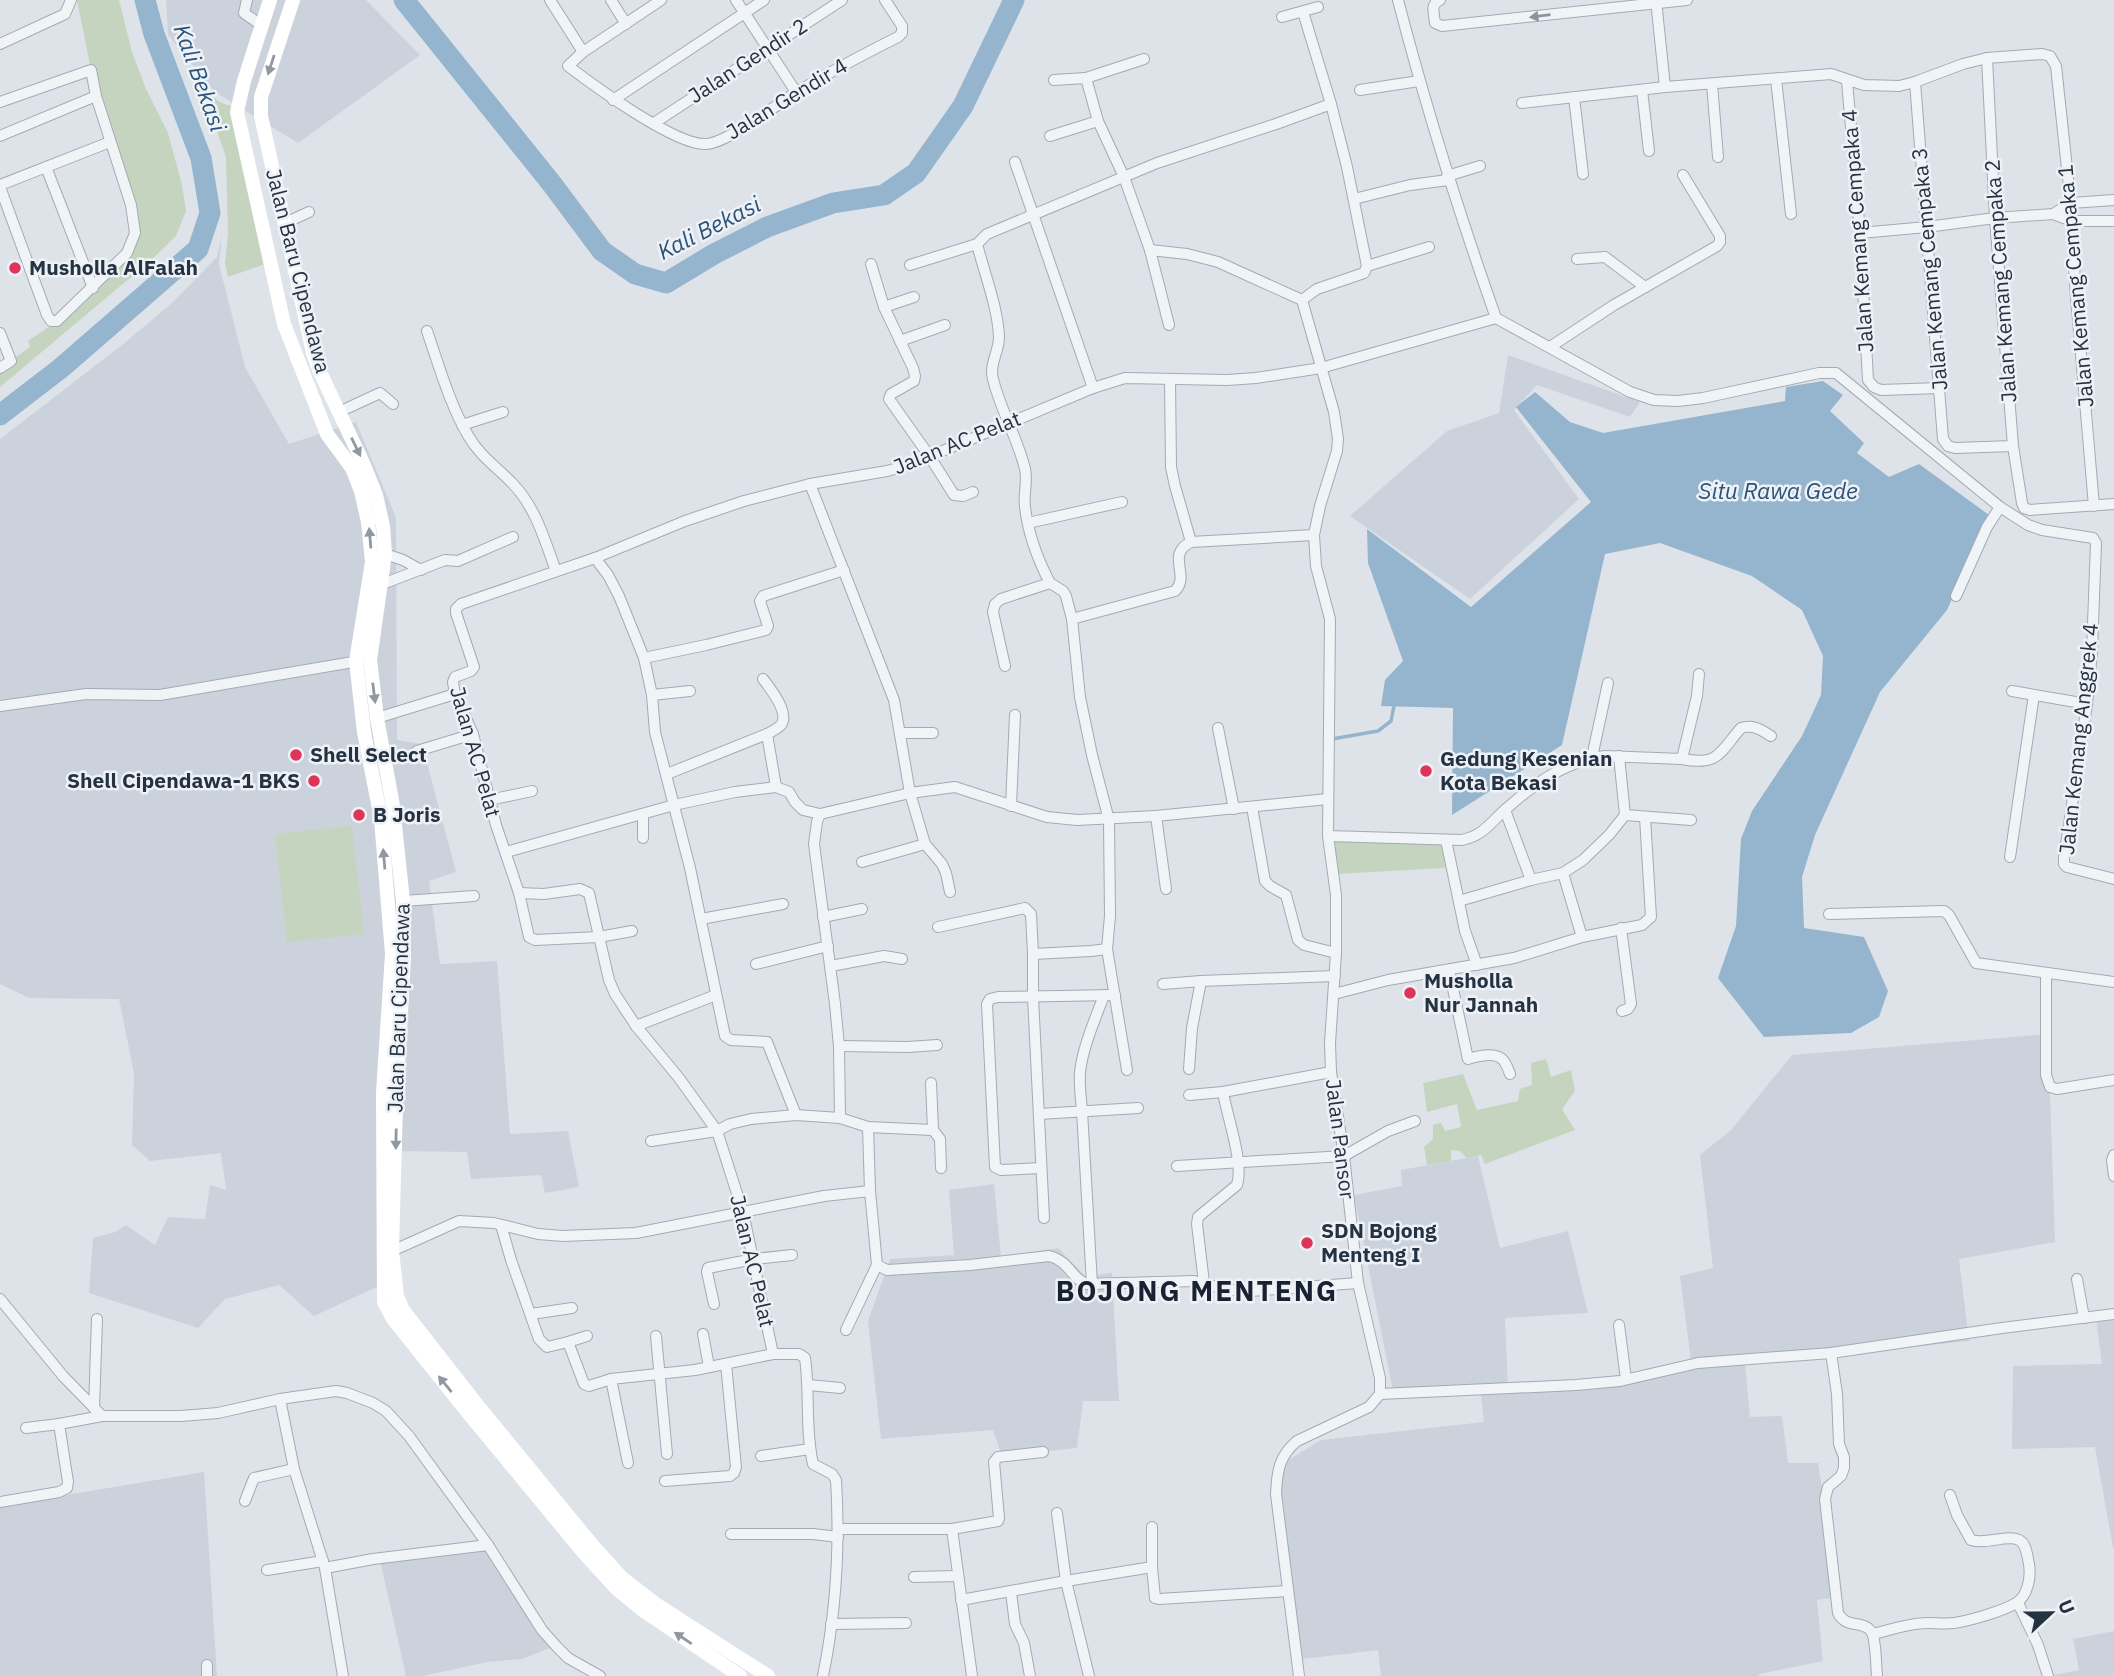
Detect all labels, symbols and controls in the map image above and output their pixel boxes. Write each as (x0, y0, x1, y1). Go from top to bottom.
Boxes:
street label: Jalan Gendir 2 (683, 11, 812, 109)
one-way arrow (1529, 11, 1551, 22)
water label: Kali Bekasi (168, 20, 235, 136)
street label: Jalan Gendir 4 (721, 51, 852, 145)
one-way arrow (266, 54, 276, 75)
street label: Jalan Kemang Cempaka 4 (1835, 109, 1879, 354)
street label: Jalan Kemang Cempaka 3 (1904, 147, 1954, 392)
street label: Jalan Kemang Cempaka 2 (1978, 159, 2022, 404)
street label: Jalan Kemang Cempaka 1 (2050, 164, 2100, 409)
street label: Jalan Baru Cipendawa (260, 166, 338, 376)
water label: Kali Bekasi (652, 188, 766, 266)
place label: Musholla AlFalah (29, 253, 198, 281)
marker: Musholla AlFalah (7, 260, 23, 276)
street label: Jalan AC Pelat (889, 404, 1024, 480)
one-way arrow (350, 437, 362, 457)
water label: Situ Rawa Gede (1698, 475, 1858, 505)
one-way arrow (364, 526, 375, 548)
street label: Jalan Kemang Anggrek 4 (2052, 622, 2104, 856)
one-way arrow (368, 682, 379, 704)
street label: Jalan AC Pelat (444, 683, 508, 820)
place label: Shell Select (310, 740, 427, 768)
place label: Gedung Kesenian Kota Bekasi (1440, 744, 1613, 796)
marker: Shell Select (288, 747, 304, 763)
marker: Gedung Kesenian Kota Bekasi (1418, 763, 1434, 779)
place label: Shell Cipendawa-1 BKS (67, 766, 300, 794)
marker: Shell Cipendawa-1 BKS (306, 773, 322, 789)
place label: B Joris (373, 800, 441, 828)
marker: B Joris (351, 807, 367, 823)
one-way arrow (378, 848, 389, 870)
street label: Jalan Baru Cipendawa (380, 903, 416, 1113)
place label: Musholla Nur Jannah (1424, 966, 1538, 1018)
marker: Musholla Nur Jannah (1402, 985, 1418, 1001)
street label: Jalan Pansor (1320, 1077, 1362, 1201)
one-way arrow (390, 1128, 401, 1150)
street label: Jalan AC Pelat (724, 1192, 782, 1330)
place label: SDN Bojong Menteng I (1321, 1216, 1437, 1268)
marker: SDN Bojong Menteng I (1299, 1235, 1315, 1251)
district label: BOJONG MENTENG (1056, 1272, 1338, 1309)
one-way arrow (437, 1376, 452, 1394)
north arrow (2016, 1578, 2086, 1648)
text: U (2053, 1596, 2080, 1617)
one-way arrow (674, 1632, 693, 1645)

